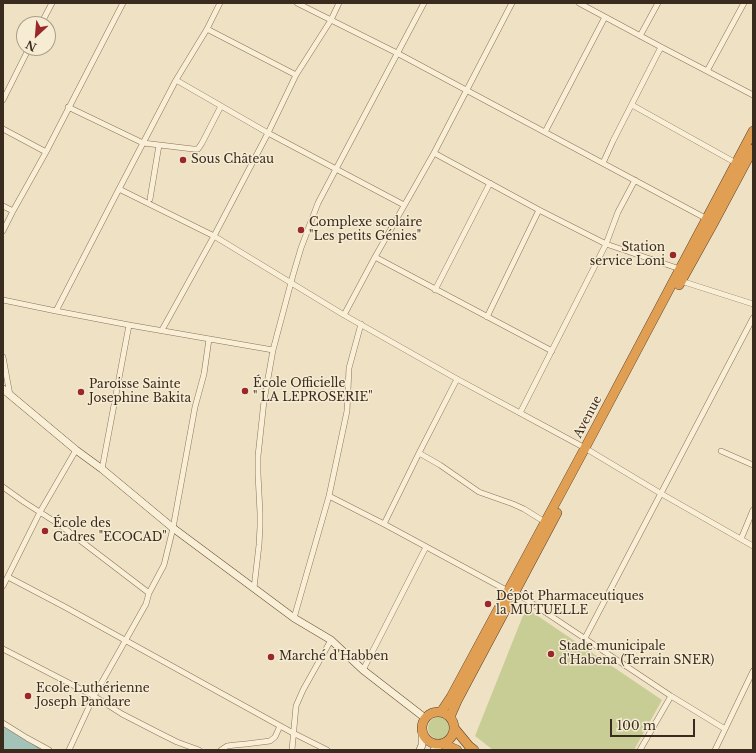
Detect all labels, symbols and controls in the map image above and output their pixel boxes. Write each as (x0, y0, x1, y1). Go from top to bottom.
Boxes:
north arrow (16, 16, 56, 56)
text: N (23, 37, 39, 54)
place label: Sous Château (191, 153, 274, 167)
marker: Sous Château (178, 155, 188, 165)
place label: Complexe scolaire "Les petits Génies" (309, 216, 422, 244)
marker: Complexe scolaire "Les petits Génies" (296, 225, 306, 235)
place label: Station service Loni (590, 241, 665, 269)
marker: Station service Loni (668, 250, 678, 260)
place label: École Officielle " LA LEPROSERIE" (253, 377, 373, 405)
place label: Paroisse Sainte Josephine Bakita (89, 378, 191, 406)
marker: École Officielle " LA LEPROSERIE" (240, 386, 250, 396)
marker: Paroisse Sainte Josephine Bakita (76, 387, 86, 397)
street label: Avenue (571, 393, 605, 441)
place label: École des Cadres "ECOCAD" (53, 517, 167, 545)
marker: École des Cadres "ECOCAD" (40, 526, 50, 536)
place label: Dépôt Pharmaceutiques la MUTUELLE (496, 590, 644, 618)
marker: Dépôt Pharmaceutiques la MUTUELLE (483, 599, 493, 609)
place label: Stade municipale d'Habena (Terrain SNER) (559, 640, 714, 668)
marker: Stade municipale d'Habena (Terrain SNER) (546, 649, 556, 659)
place label: Marché d'Habben (279, 650, 389, 664)
marker: Marché d'Habben (266, 652, 276, 662)
place label: Ecole Luthérienne Joseph Pandare (36, 682, 150, 710)
marker: Ecole Luthérienne Joseph Pandare (23, 691, 33, 701)
scale bar (612, 711, 697, 737)
text: 100 m (617, 718, 656, 733)

